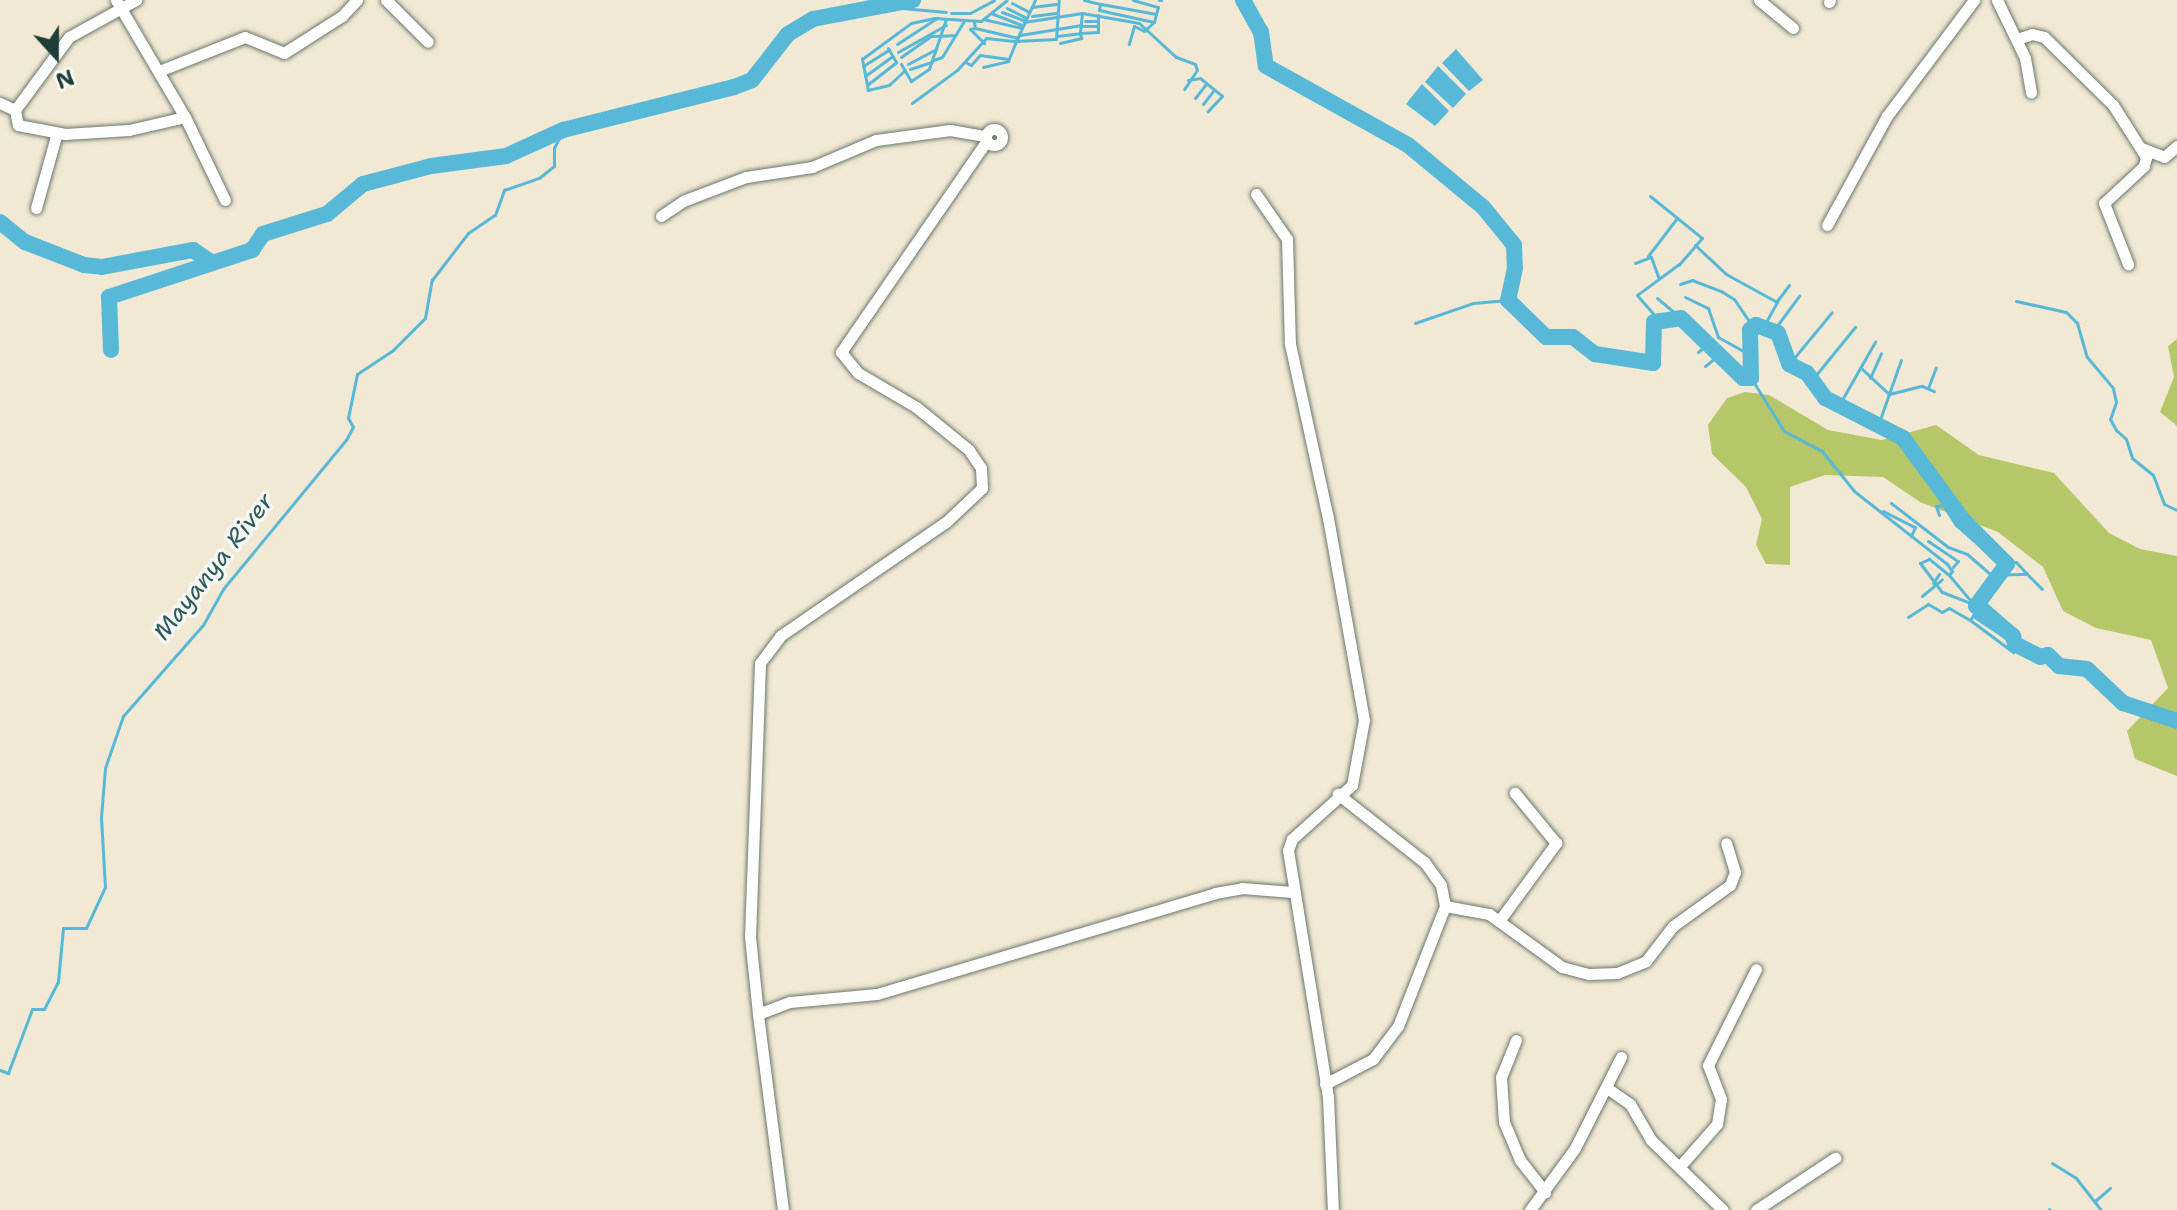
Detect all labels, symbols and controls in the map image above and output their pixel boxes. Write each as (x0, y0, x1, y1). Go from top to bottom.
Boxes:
north arrow (16, 16, 96, 96)
text: N (51, 62, 78, 96)
water label: Mayanya River (148, 488, 280, 646)

